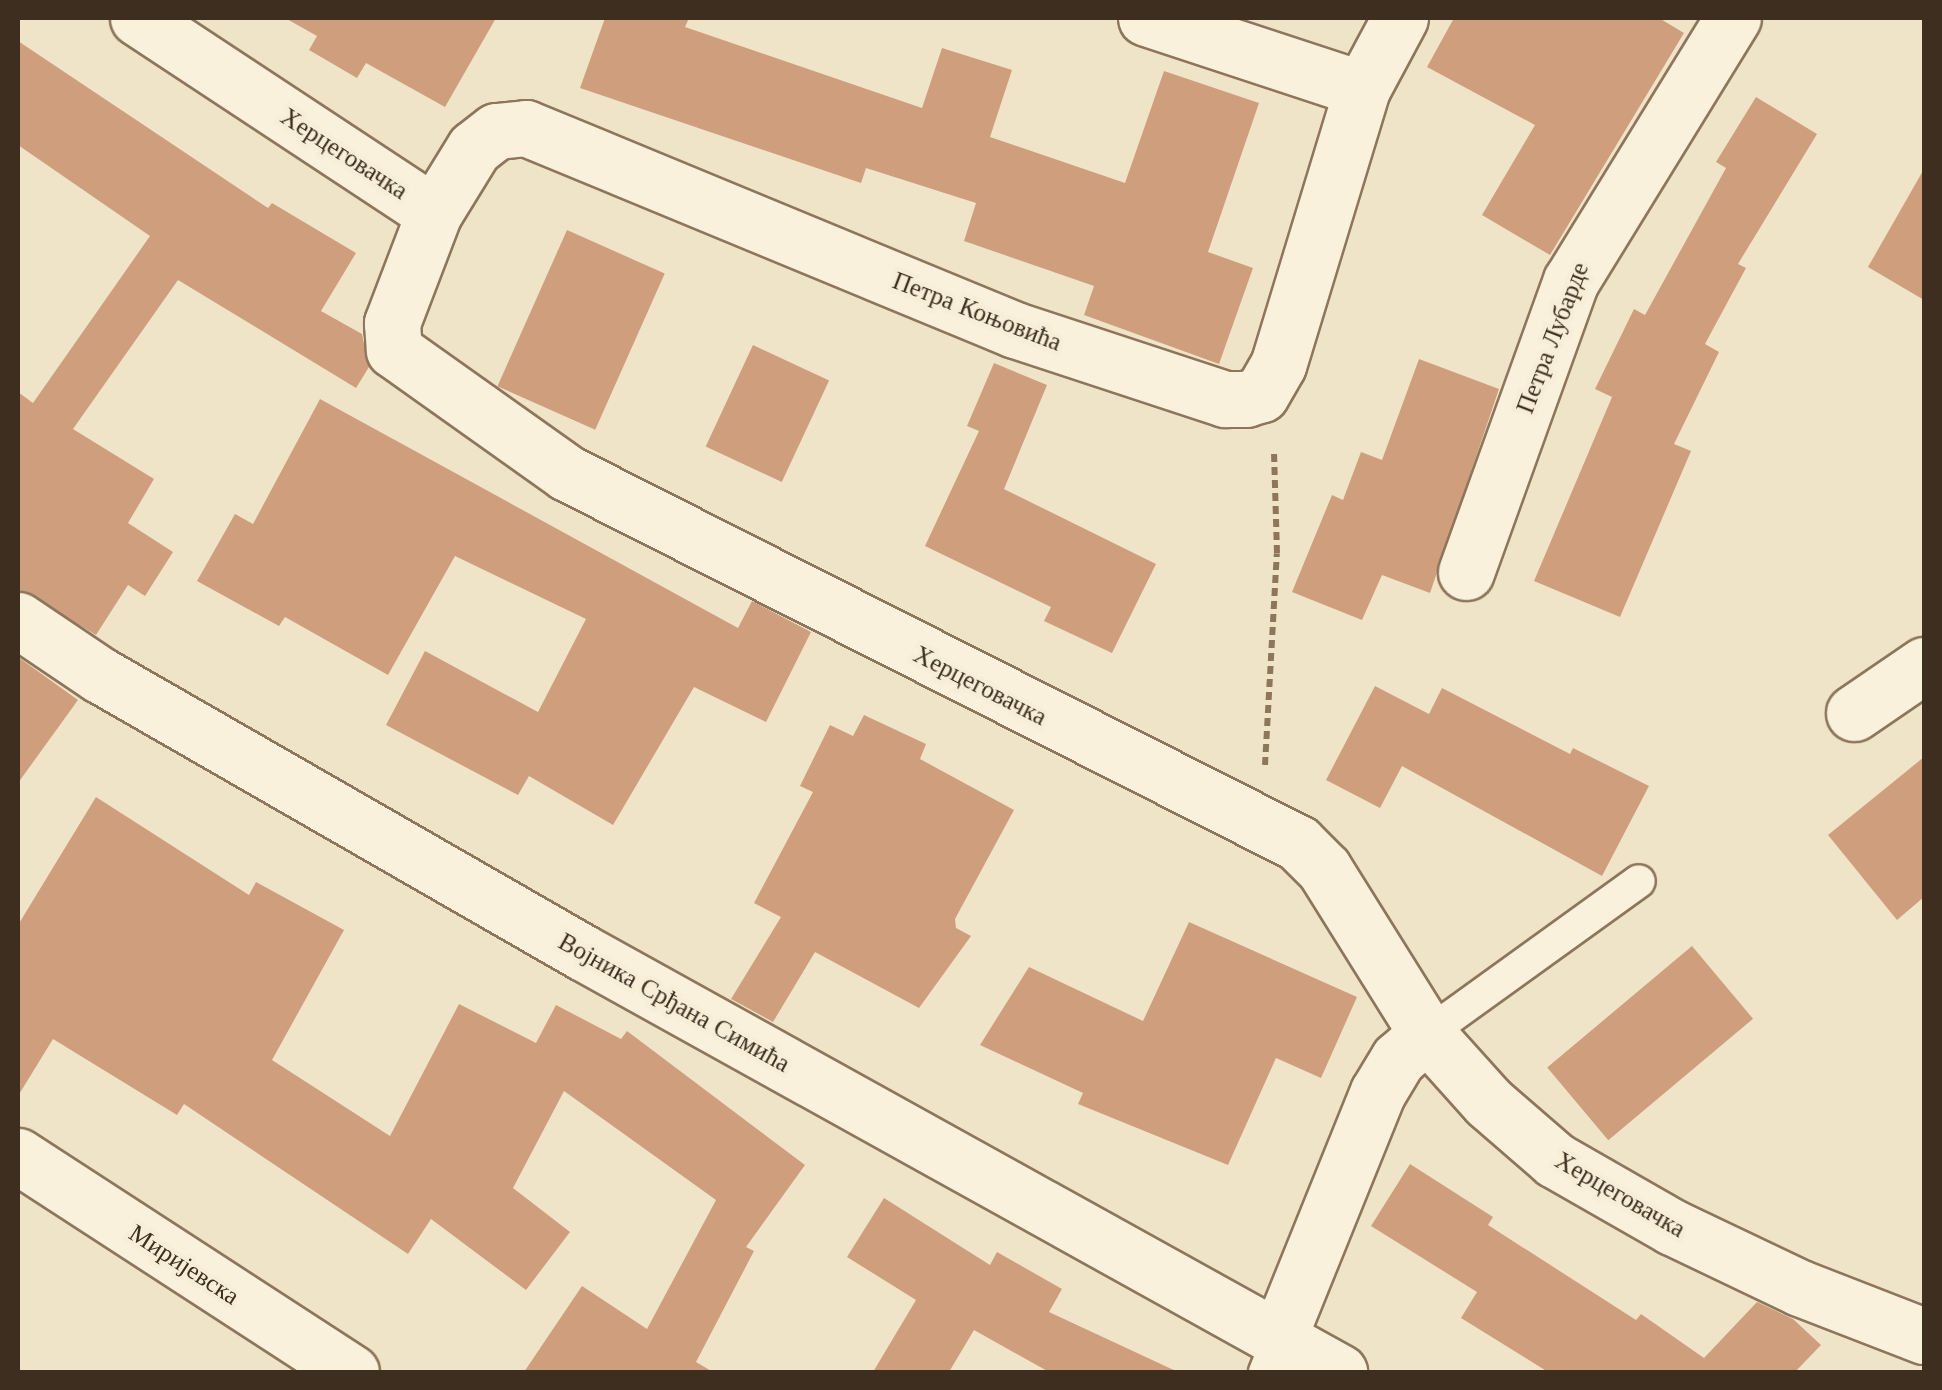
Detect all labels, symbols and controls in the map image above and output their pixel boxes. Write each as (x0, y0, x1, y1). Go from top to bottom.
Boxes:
street label: Херцеговачка (275, 102, 413, 206)
street label: Петра Лубарде (1510, 258, 1596, 418)
street label: Петра Коњовића (888, 266, 1066, 358)
street label: Херцеговачка (908, 640, 1052, 732)
street label: Војника Срђана Симића (553, 927, 795, 1079)
street label: Херцеговачка (1550, 1146, 1690, 1244)
street label: Миријевска (123, 1218, 245, 1312)

